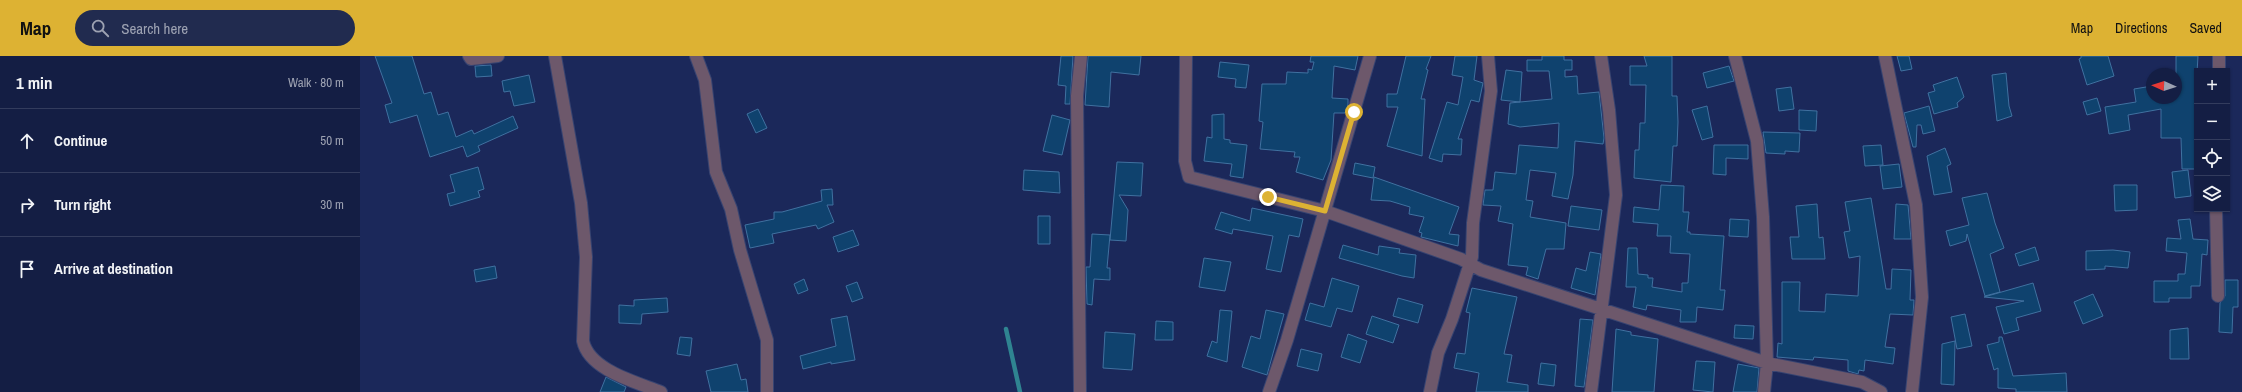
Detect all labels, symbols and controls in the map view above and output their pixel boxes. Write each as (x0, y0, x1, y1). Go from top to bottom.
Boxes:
search box (75, 10, 355, 46)
text: Map (20, 15, 51, 41)
icon: search (89, 17, 111, 39)
text: Search here (121, 18, 188, 39)
text: Map (2071, 19, 2093, 37)
text: Directions (2115, 19, 2167, 37)
text: Saved (2189, 19, 2222, 37)
north arrow (2146, 68, 2182, 104)
map controls (2194, 68, 2230, 212)
button: + (2194, 68, 2230, 104)
text: 1 min (16, 71, 52, 94)
text: Walk · 80 m (288, 74, 344, 91)
route start (1345, 103, 1363, 121)
button: − (2194, 104, 2230, 140)
icon: ahead (16, 130, 38, 152)
text: Continue (54, 130, 107, 151)
text: 50 m (320, 132, 344, 149)
button: locate (2194, 140, 2230, 176)
button: layers (2194, 176, 2230, 212)
route end (1259, 188, 1277, 206)
icon: right (16, 194, 38, 216)
text: Turn right (54, 194, 111, 215)
text: 30 m (320, 196, 344, 213)
icon: arrive (16, 258, 38, 280)
text: Arrive at destination (54, 258, 173, 279)

